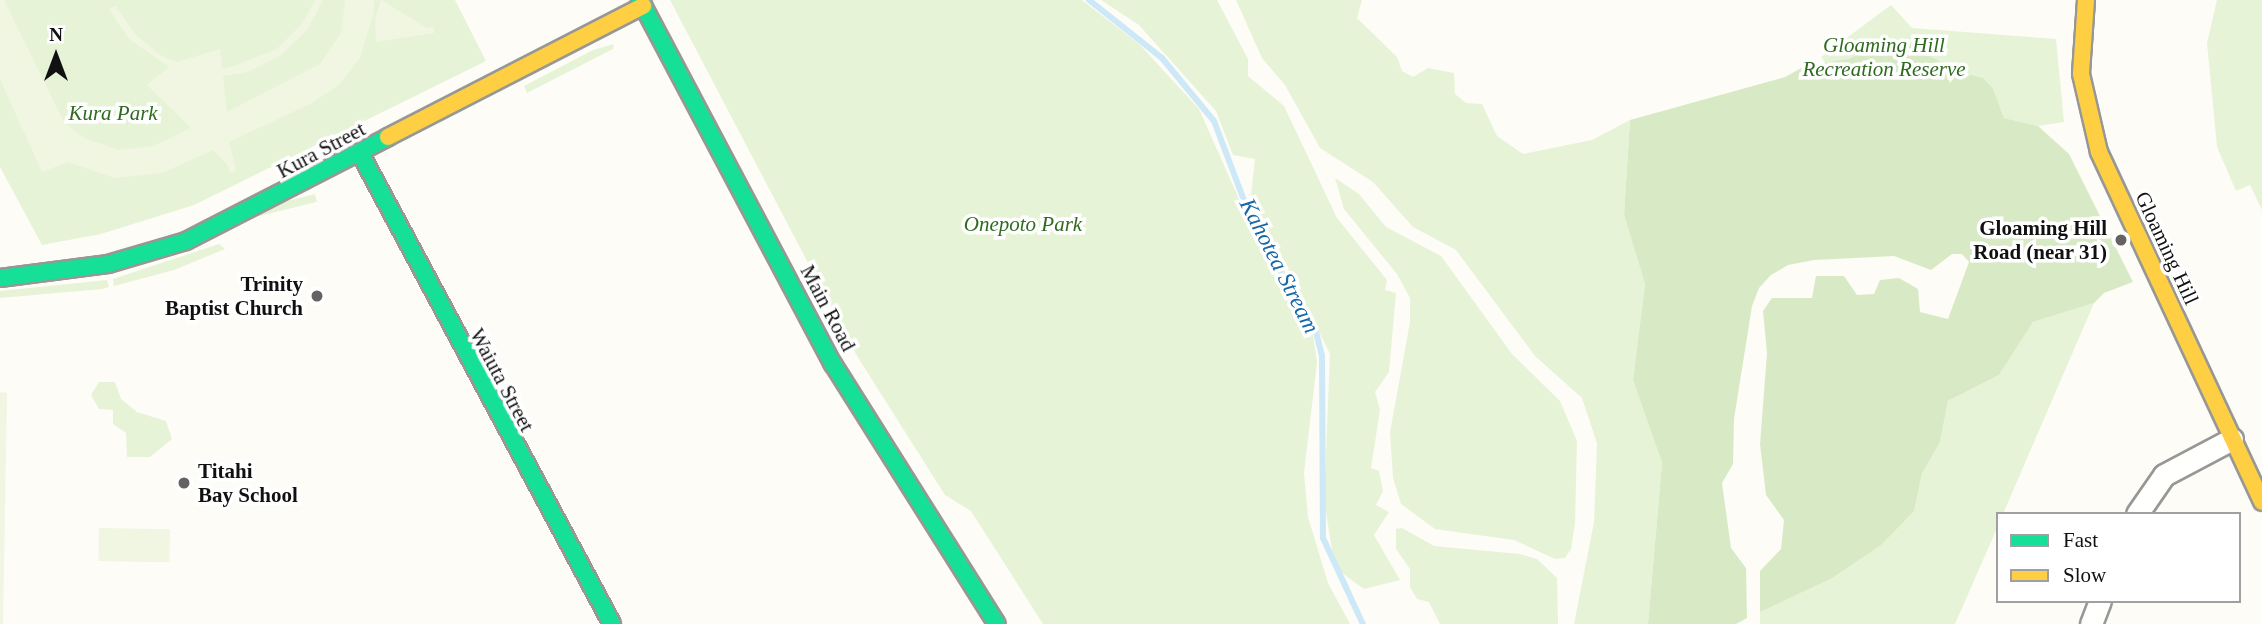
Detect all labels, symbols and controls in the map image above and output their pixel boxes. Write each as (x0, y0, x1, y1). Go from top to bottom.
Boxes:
north arrow (21, 21, 91, 91)
text: N (49, 24, 63, 45)
park label: Gloaming Hill Recreation Reserve (1802, 32, 1966, 82)
park label: Kura Park (68, 100, 158, 126)
street label: Kura Street (273, 116, 369, 184)
street label: Gloaming Hill (2130, 187, 2204, 309)
water label: Kahotea Stream (1233, 194, 1325, 338)
park label: Onepoto Park (964, 211, 1082, 237)
place label: Gloaming Hill Road (near 31) (1973, 215, 2107, 265)
marker: Gloaming Hill Road (near 31) (2113, 232, 2129, 248)
street label: Main Road (795, 261, 861, 355)
place label: Trinity Baptist Church (165, 271, 303, 321)
marker: Trinity Baptist Church (309, 288, 325, 304)
street label: Waiuta Street (464, 324, 540, 436)
place label: Titahi Bay School (198, 458, 298, 508)
marker: Titahi Bay School (176, 475, 192, 491)
legend (1996, 512, 2241, 603)
text: Fast (2063, 528, 2098, 552)
text: Slow (2063, 563, 2106, 587)

